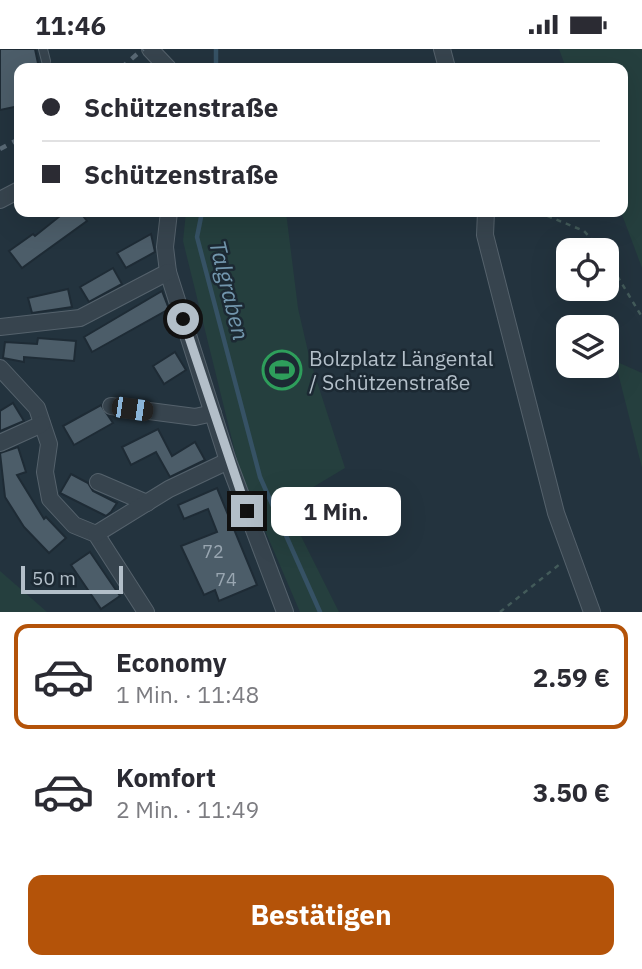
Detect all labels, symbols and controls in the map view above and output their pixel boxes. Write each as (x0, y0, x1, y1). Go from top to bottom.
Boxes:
text: 11:46 (35, 8, 106, 42)
text: Schützenstraße (84, 90, 278, 124)
text: Schützenstraße (84, 157, 278, 191)
water label: Talgraben (203, 237, 257, 343)
map controls (556, 238, 619, 378)
button: locate (556, 238, 619, 301)
route start (167, 303, 199, 335)
button: layers (556, 315, 619, 378)
place label: Bolzplatz Längental / Schützenstraße (309, 344, 494, 396)
sports icon: Bolzplatz Längental / Schützenstraße (261, 349, 303, 391)
car (110, 396, 155, 422)
callout: 1 Min. (272, 487, 401, 535)
route end (231, 495, 263, 527)
text: 1 Min. (303, 496, 369, 526)
house number: 72 (202, 540, 224, 563)
scale bar (21, 563, 122, 595)
text: 50 m (32, 566, 76, 590)
house number: 74 (215, 568, 237, 591)
icon: car (32, 645, 95, 708)
text: Economy (116, 645, 227, 679)
text: 2.59 € (533, 660, 610, 694)
text: 1 Min. · 11:48 (116, 679, 259, 709)
icon: car (32, 760, 95, 823)
text: Komfort (116, 760, 216, 794)
text: 3.50 € (533, 775, 610, 809)
text: 2 Min. · 11:49 (116, 794, 259, 824)
button: Bestätigen (28, 875, 614, 955)

